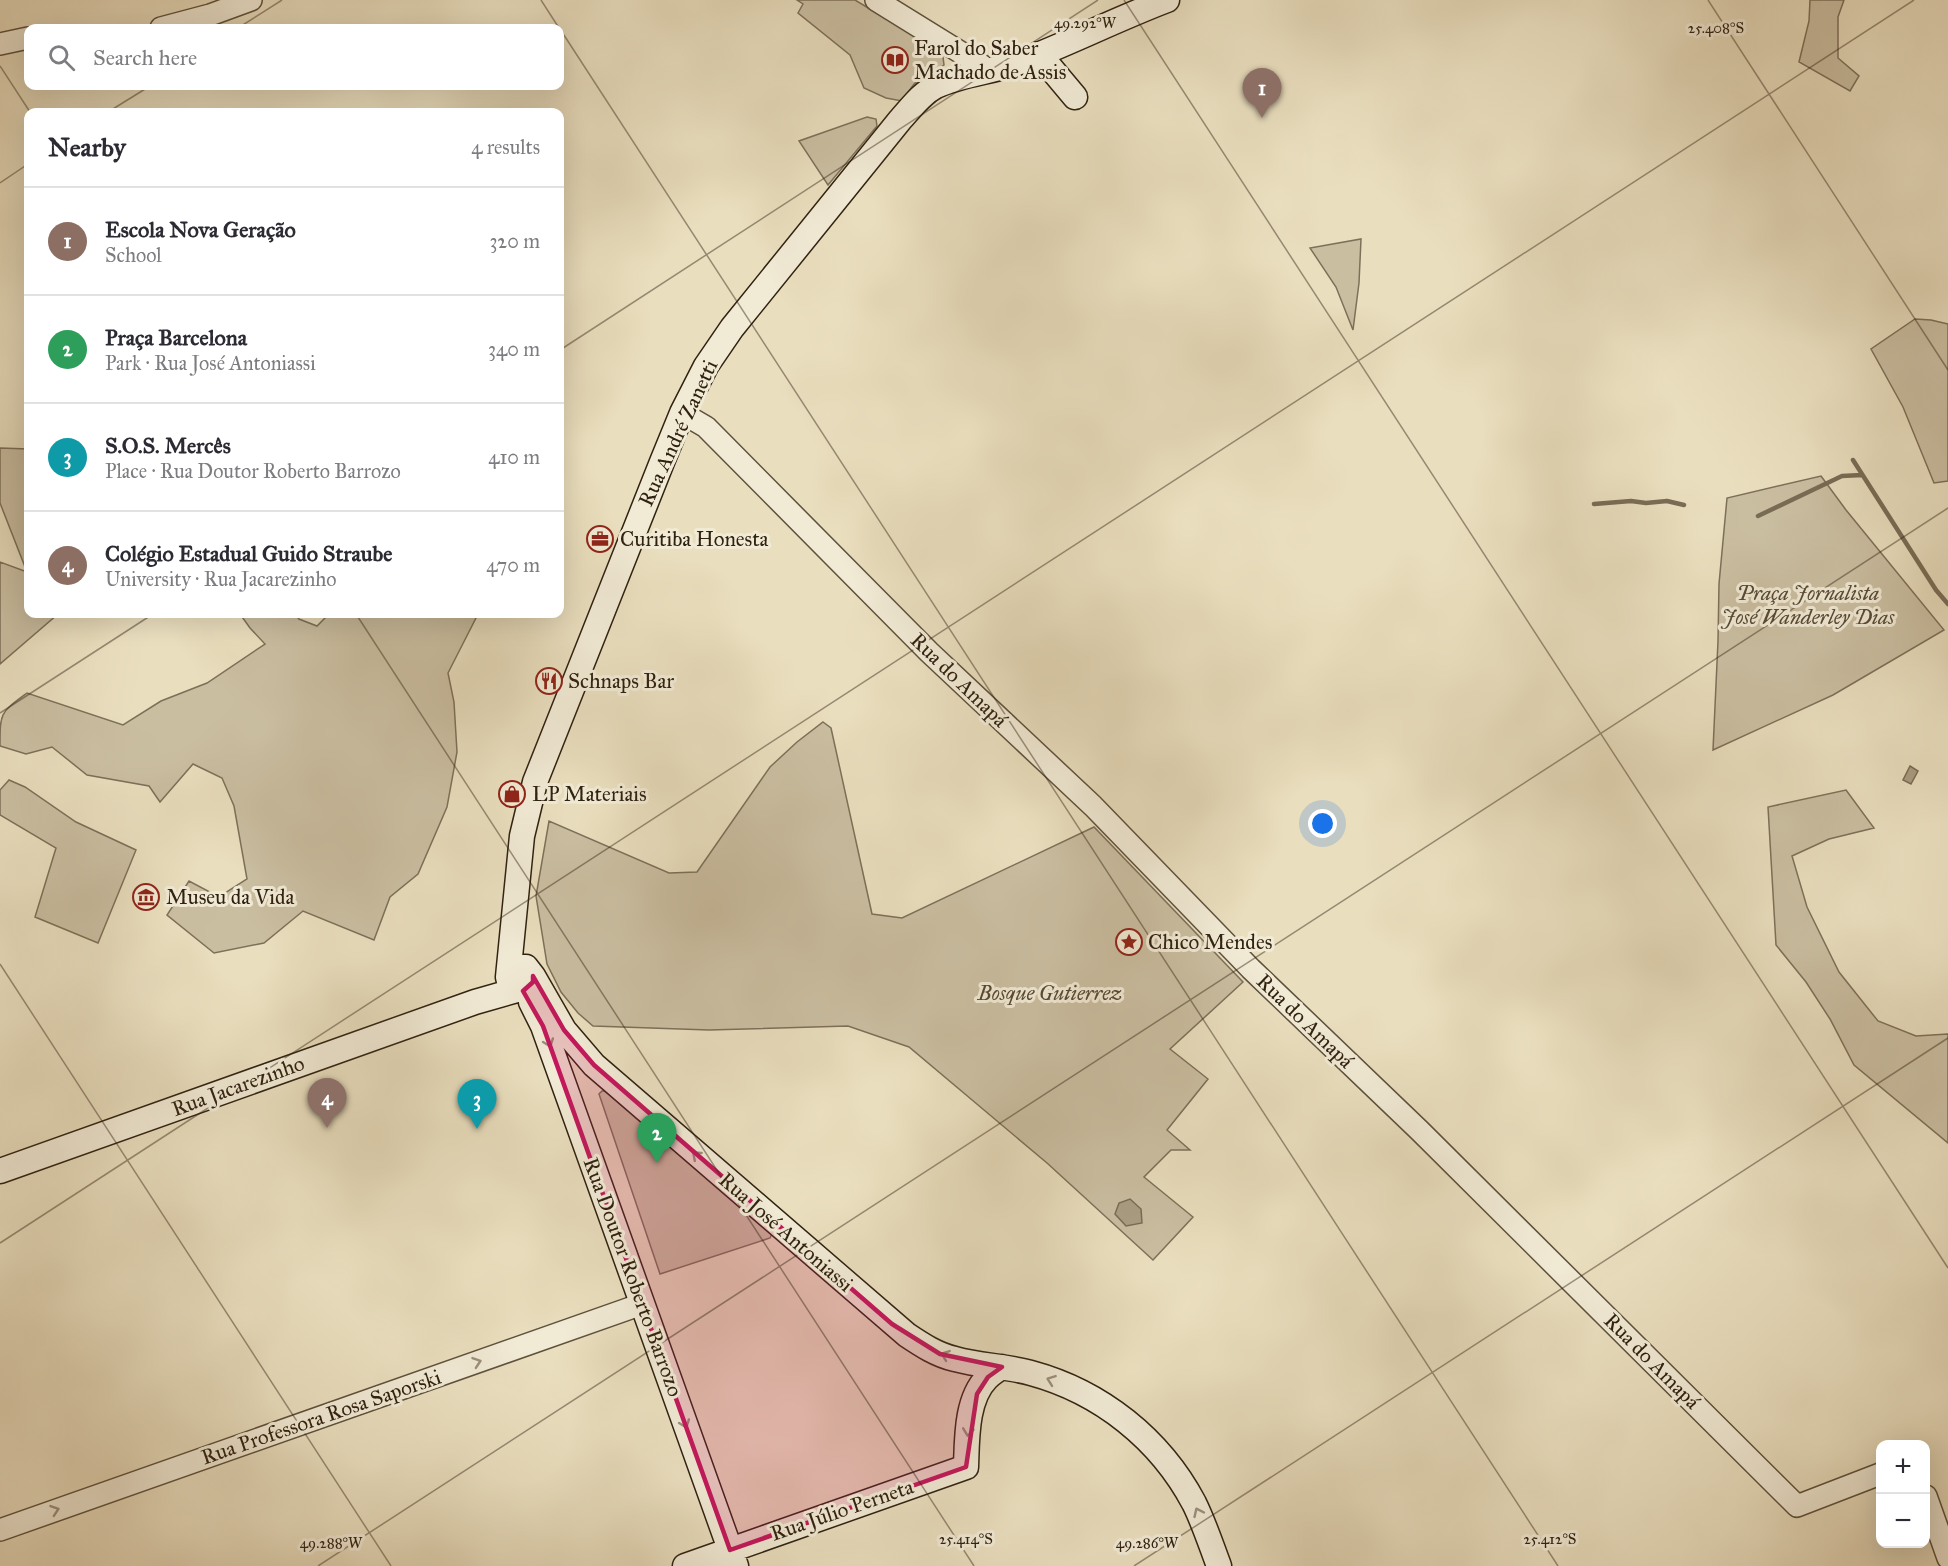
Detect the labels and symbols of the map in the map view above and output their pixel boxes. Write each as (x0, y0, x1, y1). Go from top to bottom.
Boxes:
text: 49.292°W (1054, 14, 1117, 32)
text: 25.408°S (1688, 19, 1744, 37)
place label: Farol do Saber Machado de Assis (914, 35, 1066, 85)
library icon: Farol do Saber Machado de Assis (880, 45, 910, 75)
pin: 1 (1242, 68, 1282, 118)
street label: Rua André Zanetti (633, 355, 723, 511)
office icon: Curitiba Honesta (585, 524, 615, 554)
place label: Curitiba Honesta (620, 526, 769, 552)
park label: Praça Jornalista José Wanderley Dias (1721, 580, 1895, 630)
street label: Rua do Amapá (905, 627, 1013, 733)
restaurant icon: Schnaps Bar (534, 666, 564, 696)
place label: Schnaps Bar (568, 668, 674, 694)
shop icon: LP Materiais (497, 779, 527, 809)
place label: LP Materiais (532, 781, 647, 807)
your location (1308, 809, 1337, 838)
museum icon: Museu da Vida (131, 882, 161, 912)
place label: Museu da Vida (166, 884, 294, 910)
place icon: Chico Mendes (1114, 927, 1144, 957)
place label: Chico Mendes (1148, 929, 1272, 955)
street label: Rua do Amapá (1251, 968, 1359, 1074)
park label: Bosque Gutierrez (977, 980, 1122, 1006)
one-way arrow (542, 1037, 555, 1047)
street label: Rua Jacarezinho (168, 1050, 308, 1122)
pin: 4 (308, 1078, 346, 1128)
pin: 3 (458, 1080, 496, 1129)
pin: 2 (638, 1114, 676, 1163)
one-way arrow (692, 1151, 703, 1162)
street label: Rua Doutor Roberto Barrozo (578, 1154, 689, 1400)
street label: Rua José Antoniassi (713, 1167, 859, 1298)
street label: Rua do Amapá (1599, 1308, 1705, 1414)
one-way arrow (940, 1350, 951, 1363)
one-way arrow (471, 1356, 482, 1369)
street label: Rua Professora Rosa Saporski (198, 1364, 445, 1470)
one-way arrow (1047, 1374, 1057, 1387)
one-way arrow (678, 1418, 691, 1429)
one-way arrow (963, 1427, 975, 1436)
street label: Rua Júlio Perneta (767, 1473, 917, 1547)
one-way arrow (49, 1505, 60, 1518)
one-way arrow (1193, 1507, 1205, 1518)
text: 25.414°S (939, 1530, 993, 1548)
text: 25.412°S (1524, 1530, 1576, 1548)
text: 49.288°W (300, 1534, 363, 1552)
text: 49.286°W (1116, 1534, 1179, 1552)

